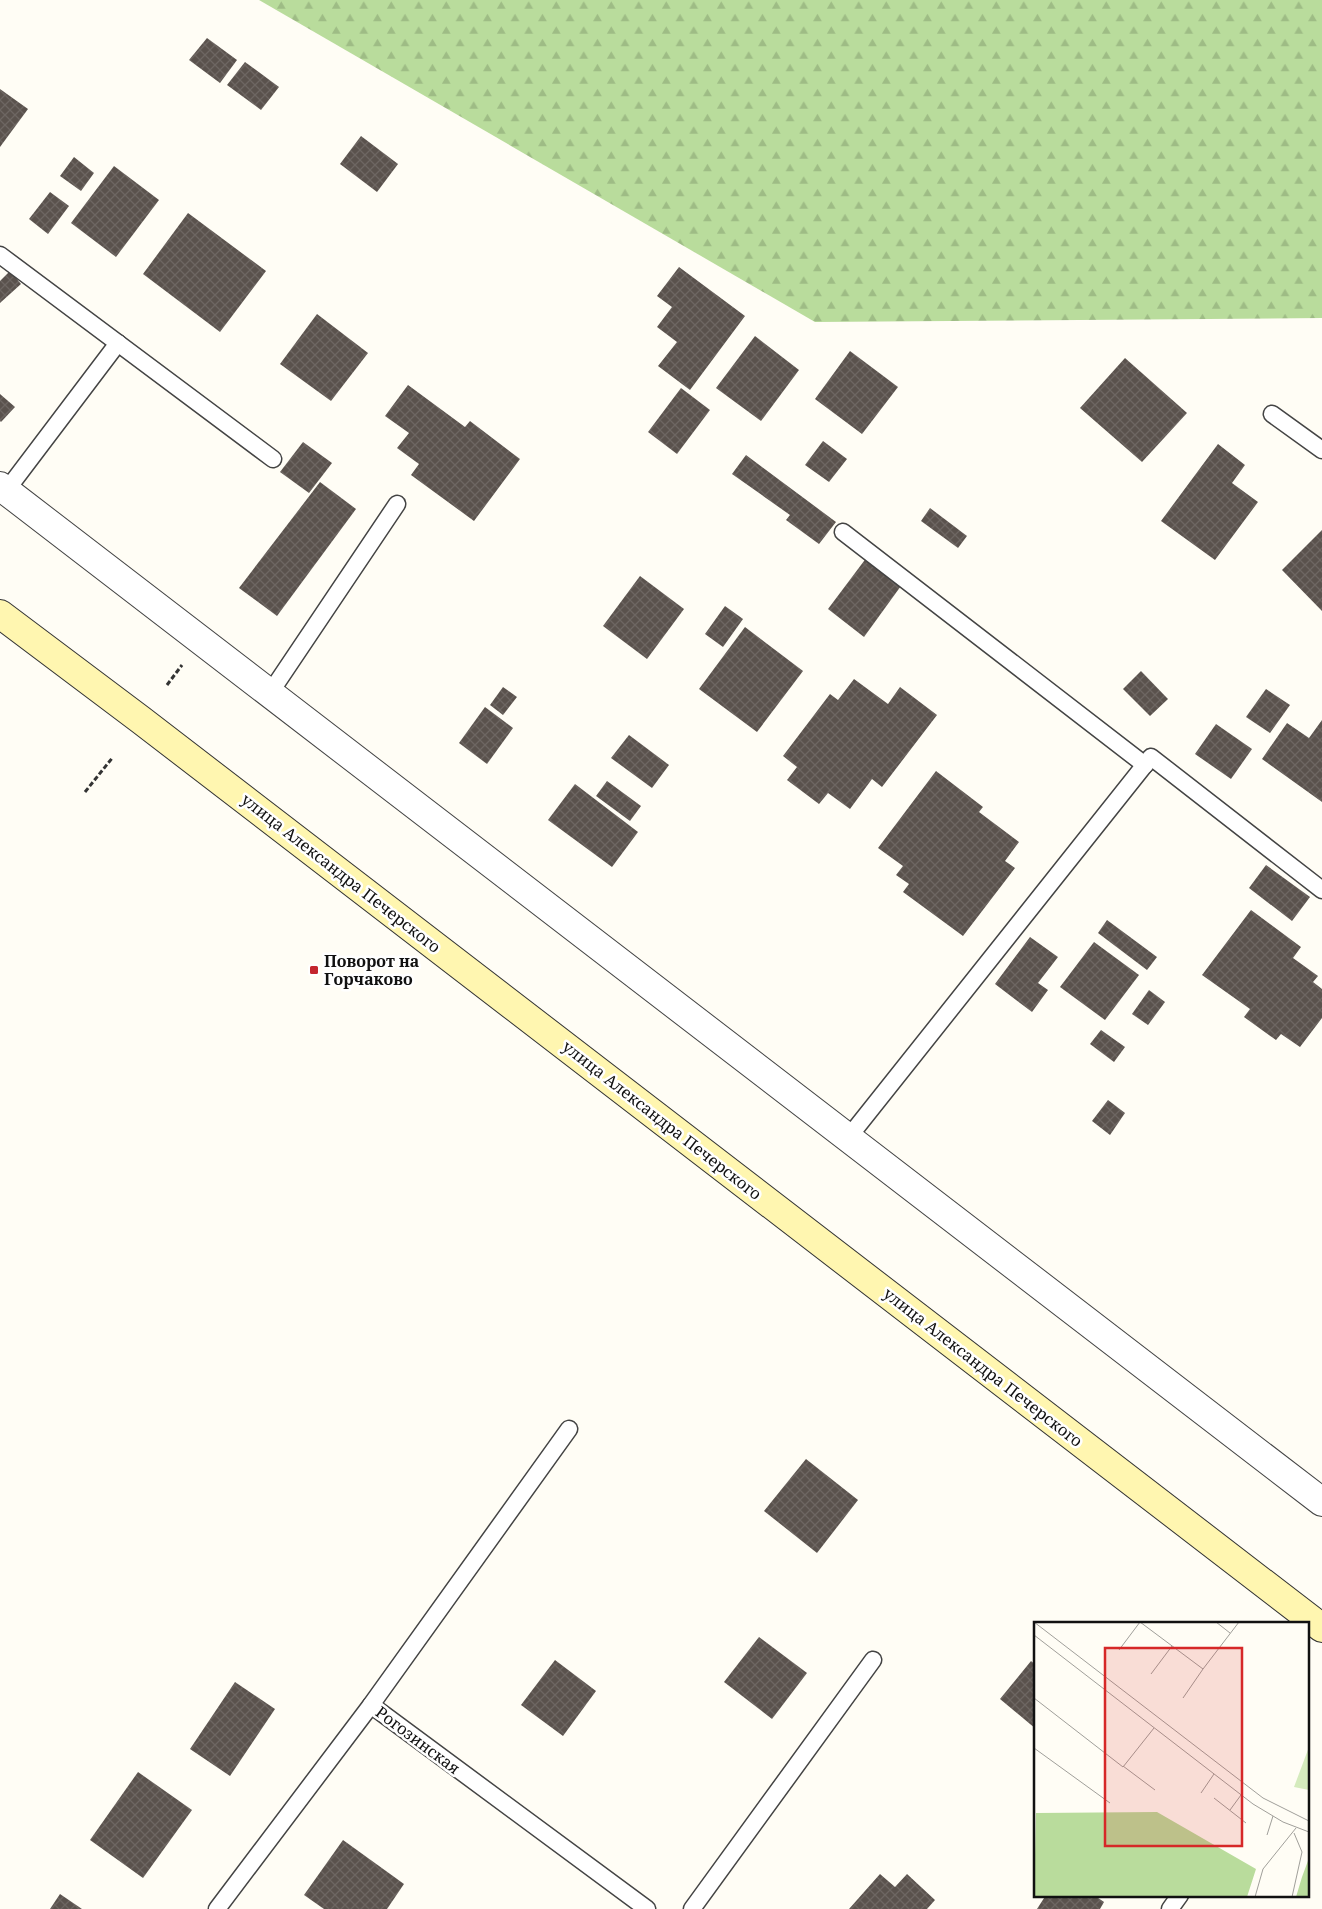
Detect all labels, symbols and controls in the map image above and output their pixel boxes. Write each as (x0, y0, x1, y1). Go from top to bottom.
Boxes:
street label: улица Александра Печерского (237, 788, 445, 958)
place label: Поворот на Горчаково (324, 950, 419, 990)
marker: Поворот на Горчаково (308, 964, 320, 976)
street label: улица Александра Печерского (558, 1035, 766, 1205)
street label: улица Александра Печерского (879, 1282, 1087, 1452)
inset map (1034, 1622, 1310, 1896)
street label: Рогозинская (371, 1701, 465, 1779)

